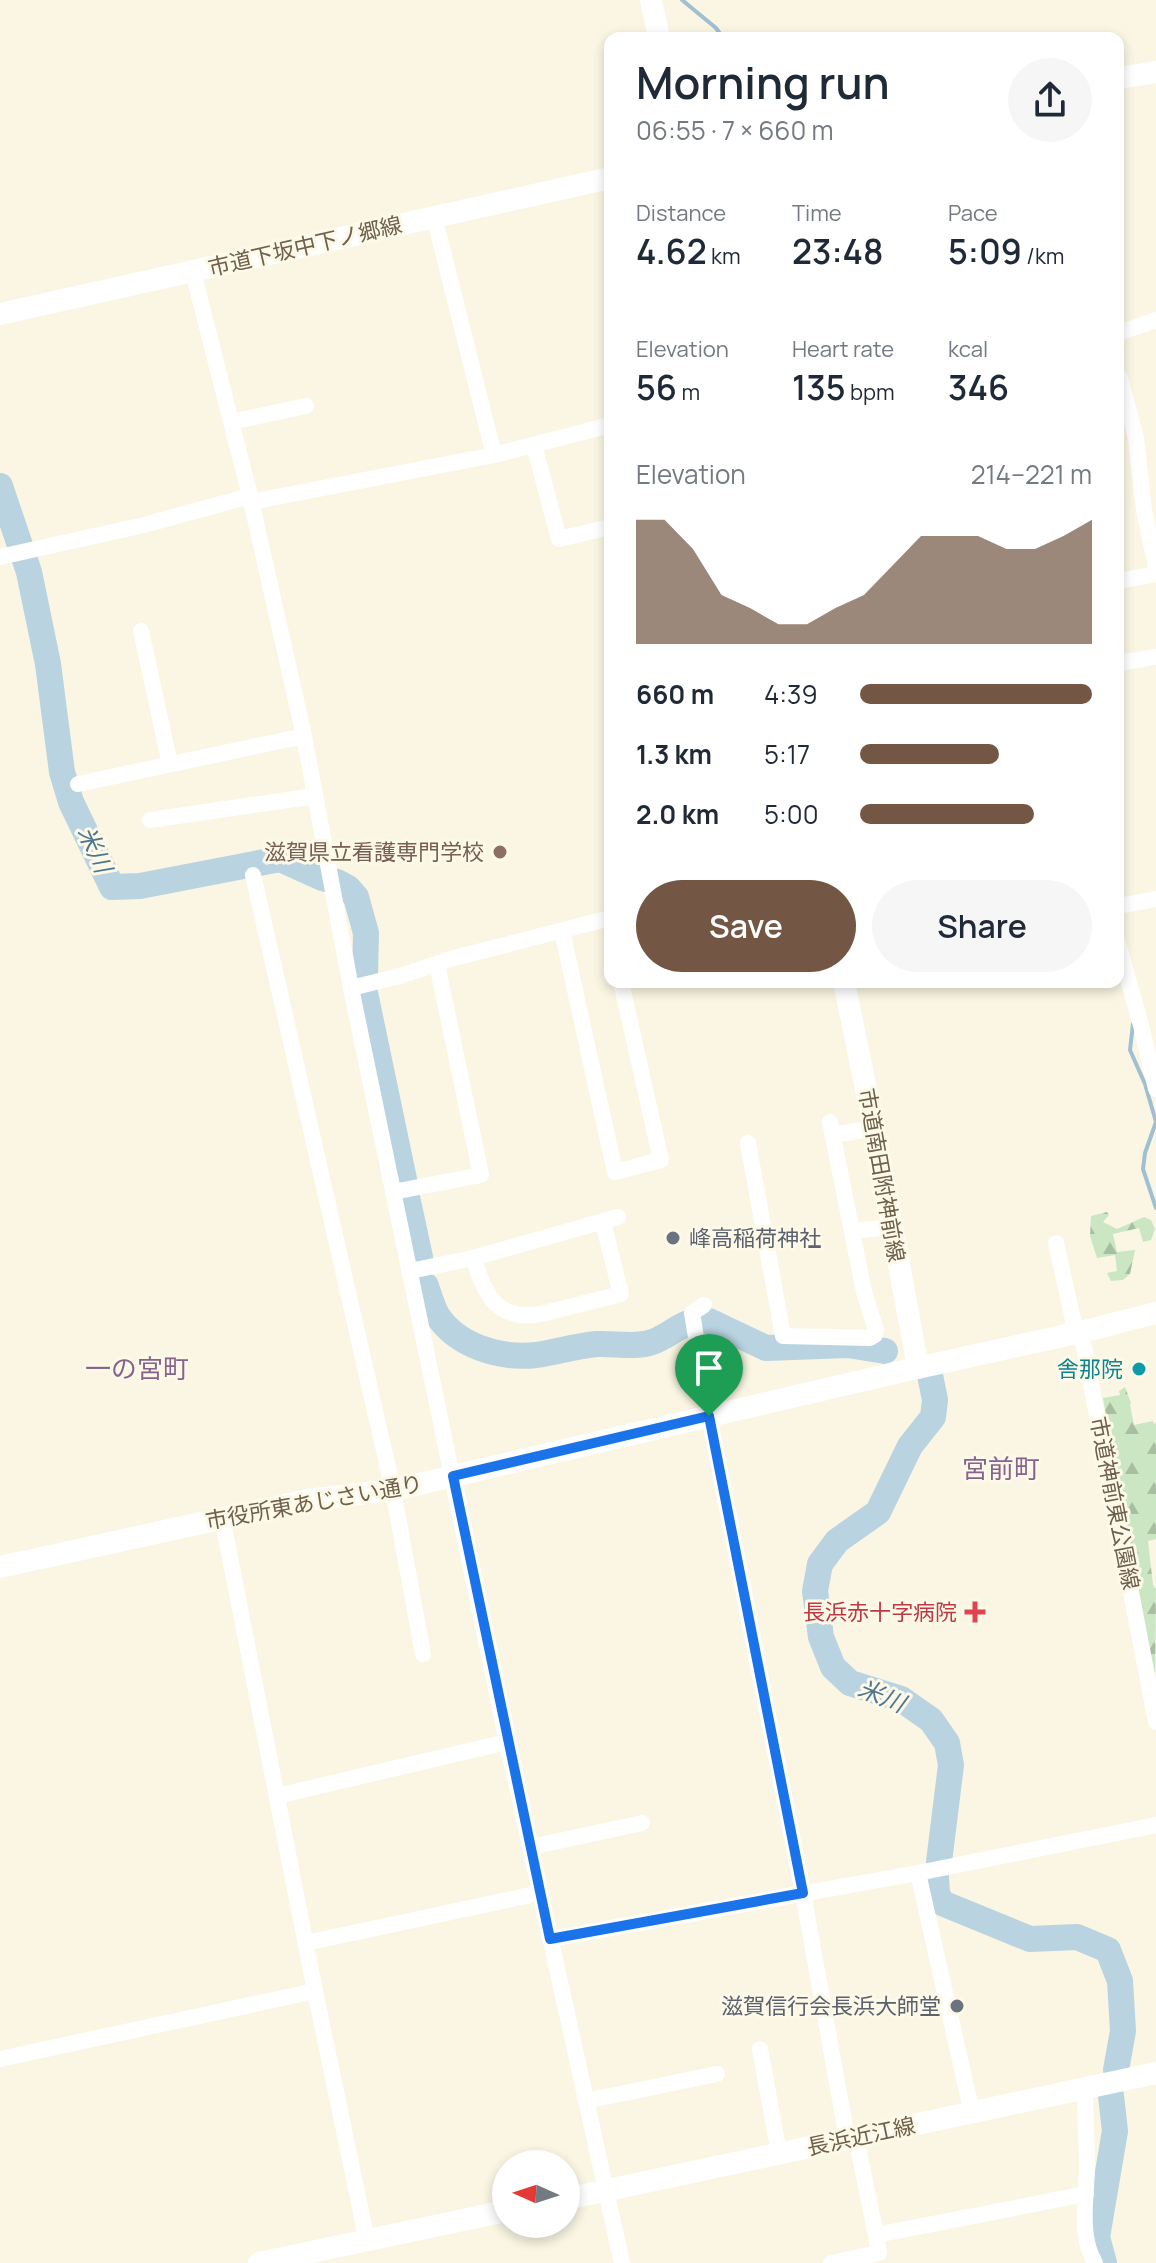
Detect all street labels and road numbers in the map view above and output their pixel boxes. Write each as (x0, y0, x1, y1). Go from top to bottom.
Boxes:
street label: 市道下坂中下ノ郷線 (205, 209, 405, 283)
street label: 市道南田附神前線 (852, 1086, 912, 1264)
street label: 市道神前東公園線 (1083, 1414, 1147, 1592)
street label: 市役所東あじさい通り (203, 1468, 425, 1536)
street label: 長浜近江線 (804, 2110, 918, 2162)

